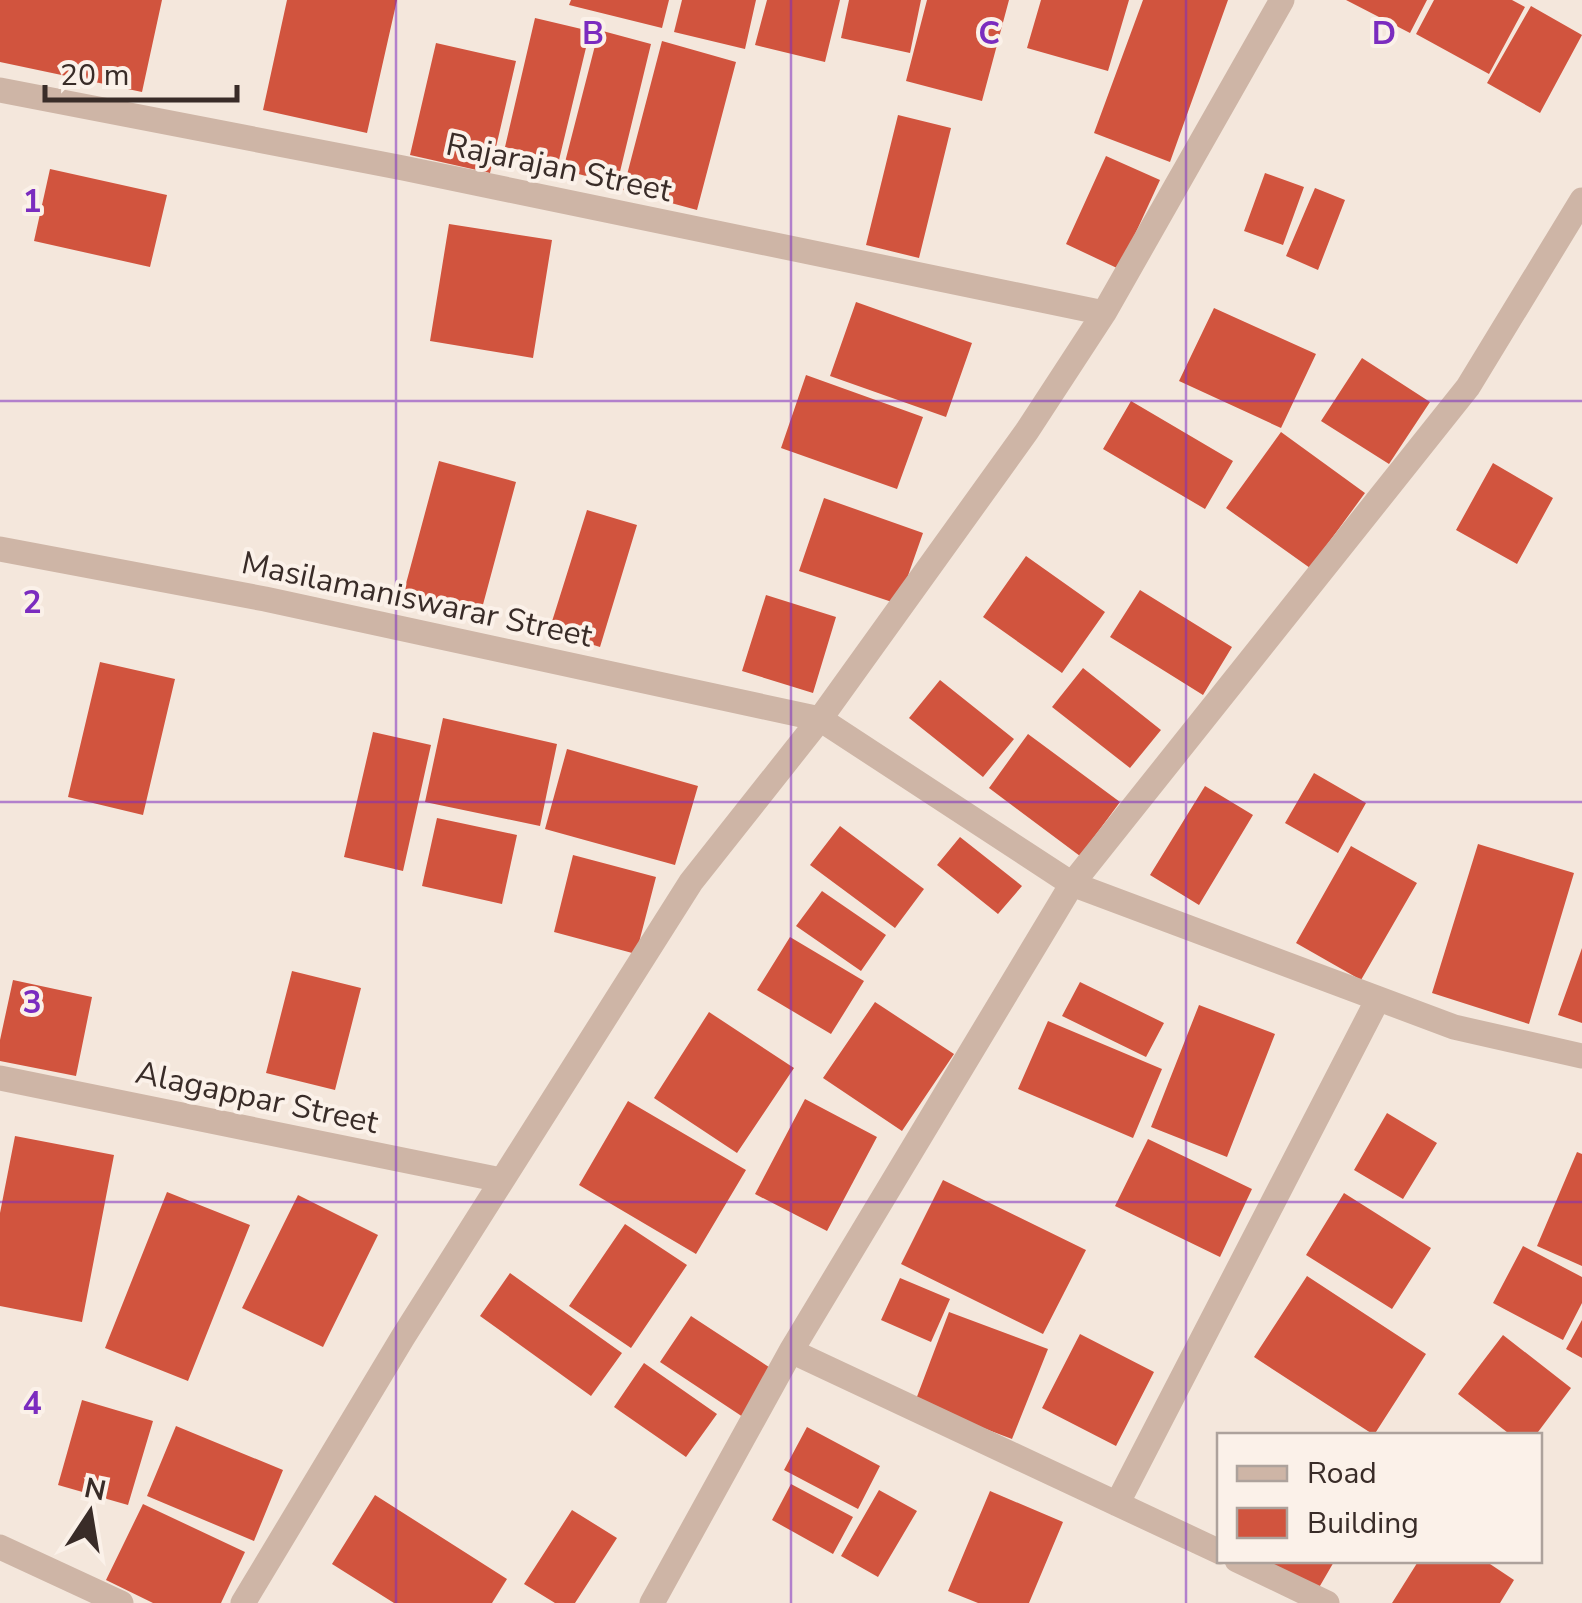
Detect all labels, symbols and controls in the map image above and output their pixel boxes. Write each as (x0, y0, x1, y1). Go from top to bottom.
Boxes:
text: B (582, 12, 604, 55)
text: C (978, 12, 1000, 55)
text: D (1372, 12, 1396, 55)
scale bar (45, 40, 238, 102)
text: 20 m (60, 55, 129, 96)
street label: Rajarajan Street (442, 123, 676, 213)
text: 1 (22, 180, 42, 223)
street label: Masilamaniswarar Street (238, 541, 597, 658)
text: 2 (22, 581, 42, 624)
text: 3 (22, 981, 42, 1024)
street label: Alagappar Street (132, 1051, 383, 1144)
text: 4 (22, 1382, 42, 1425)
legend (1217, 1433, 1542, 1563)
text: Road (1307, 1453, 1377, 1494)
north arrow (40, 1463, 140, 1563)
text: N (81, 1469, 109, 1510)
text: Building (1307, 1503, 1419, 1544)

